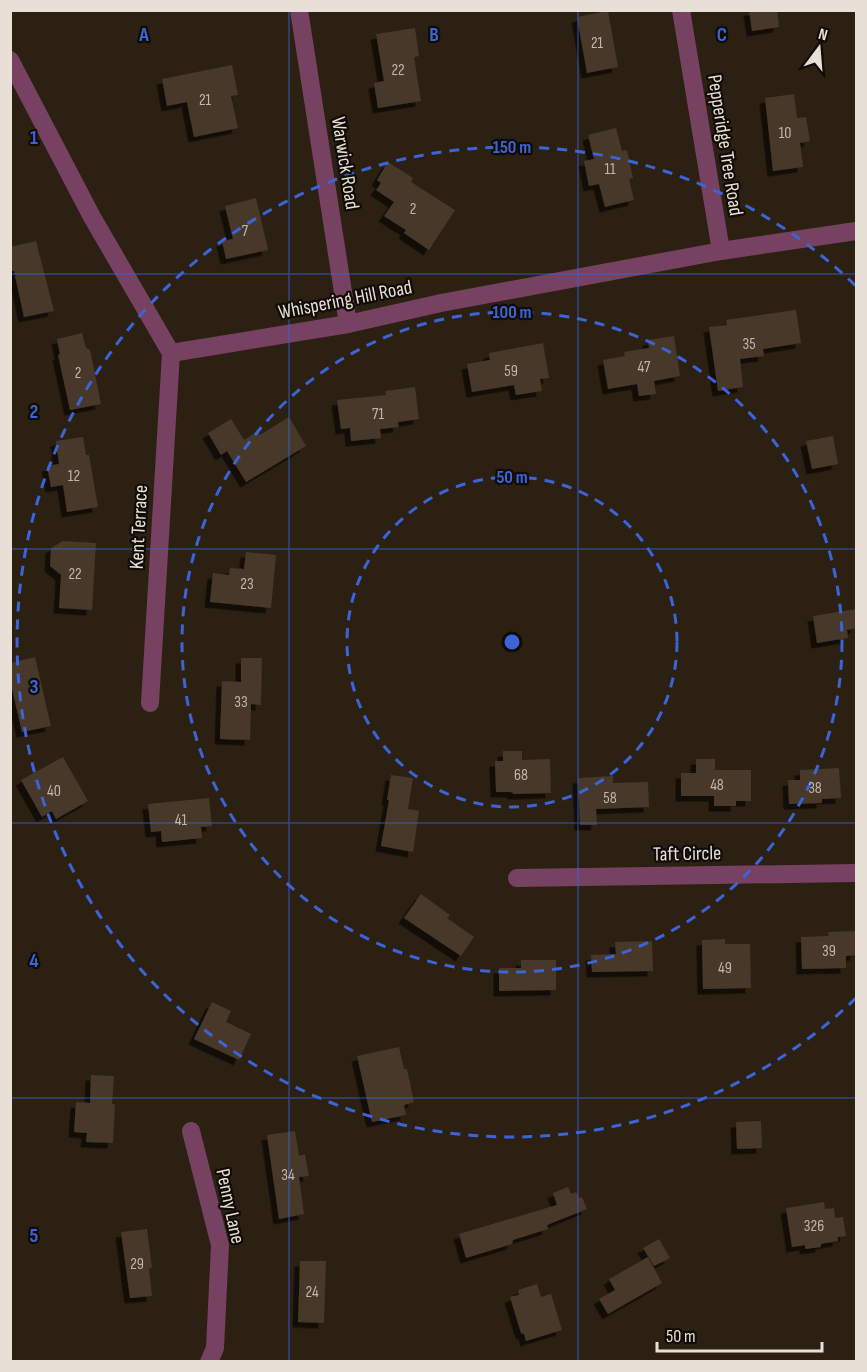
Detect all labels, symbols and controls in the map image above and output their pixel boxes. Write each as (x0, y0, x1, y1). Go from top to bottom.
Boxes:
north arrow (789, 18, 849, 78)
text: A (138, 23, 149, 47)
text: B (429, 23, 439, 47)
text: C (717, 23, 727, 47)
text: N (816, 25, 829, 45)
house number: 21 (591, 34, 604, 53)
house number: 22 (391, 61, 405, 80)
street label: Pepperidge Tree Road (702, 73, 748, 217)
house number: 21 (199, 91, 212, 110)
street label: Warwick Road (326, 115, 364, 211)
house number: 10 (779, 124, 791, 143)
text: 1 (30, 126, 38, 150)
text: 150 m (493, 137, 531, 158)
house number: 11 (604, 160, 616, 179)
house number: 2 (410, 200, 416, 219)
house number: 7 (242, 222, 249, 241)
street label: Whispering Hill Road (276, 275, 414, 325)
text: 100 m (493, 302, 532, 323)
house number: 35 (742, 335, 756, 354)
house number: 47 (638, 358, 651, 377)
house number: 59 (504, 362, 518, 381)
house number: 2 (75, 364, 81, 383)
text: 2 (30, 400, 38, 424)
house number: 71 (372, 405, 384, 424)
house number: 12 (68, 467, 80, 486)
text: 50 m (496, 467, 528, 488)
street label: Kent Terrace (125, 484, 153, 570)
house number: 22 (68, 565, 82, 584)
house number: 23 (240, 575, 254, 594)
centre of rings (502, 632, 522, 652)
text: 3 (30, 675, 39, 699)
house number: 33 (234, 693, 248, 712)
house number: 68 (514, 766, 528, 785)
house number: 48 (710, 776, 724, 795)
house number: 38 (808, 779, 822, 798)
house number: 40 (47, 782, 61, 801)
house number: 58 (603, 789, 617, 808)
house number: 41 (175, 811, 188, 830)
street label: Taft Circle (653, 841, 721, 867)
house number: 39 (822, 942, 836, 961)
text: 4 (29, 949, 39, 973)
house number: 49 (718, 959, 732, 978)
street label: Penny Lane (210, 1166, 250, 1246)
house number: 34 (281, 1166, 295, 1185)
house number: 326 (804, 1217, 824, 1236)
text: 5 (30, 1224, 39, 1248)
house number: 29 (130, 1255, 144, 1274)
house number: 24 (305, 1283, 319, 1302)
scale bar (657, 1315, 822, 1353)
text: 50 m (666, 1326, 696, 1347)

